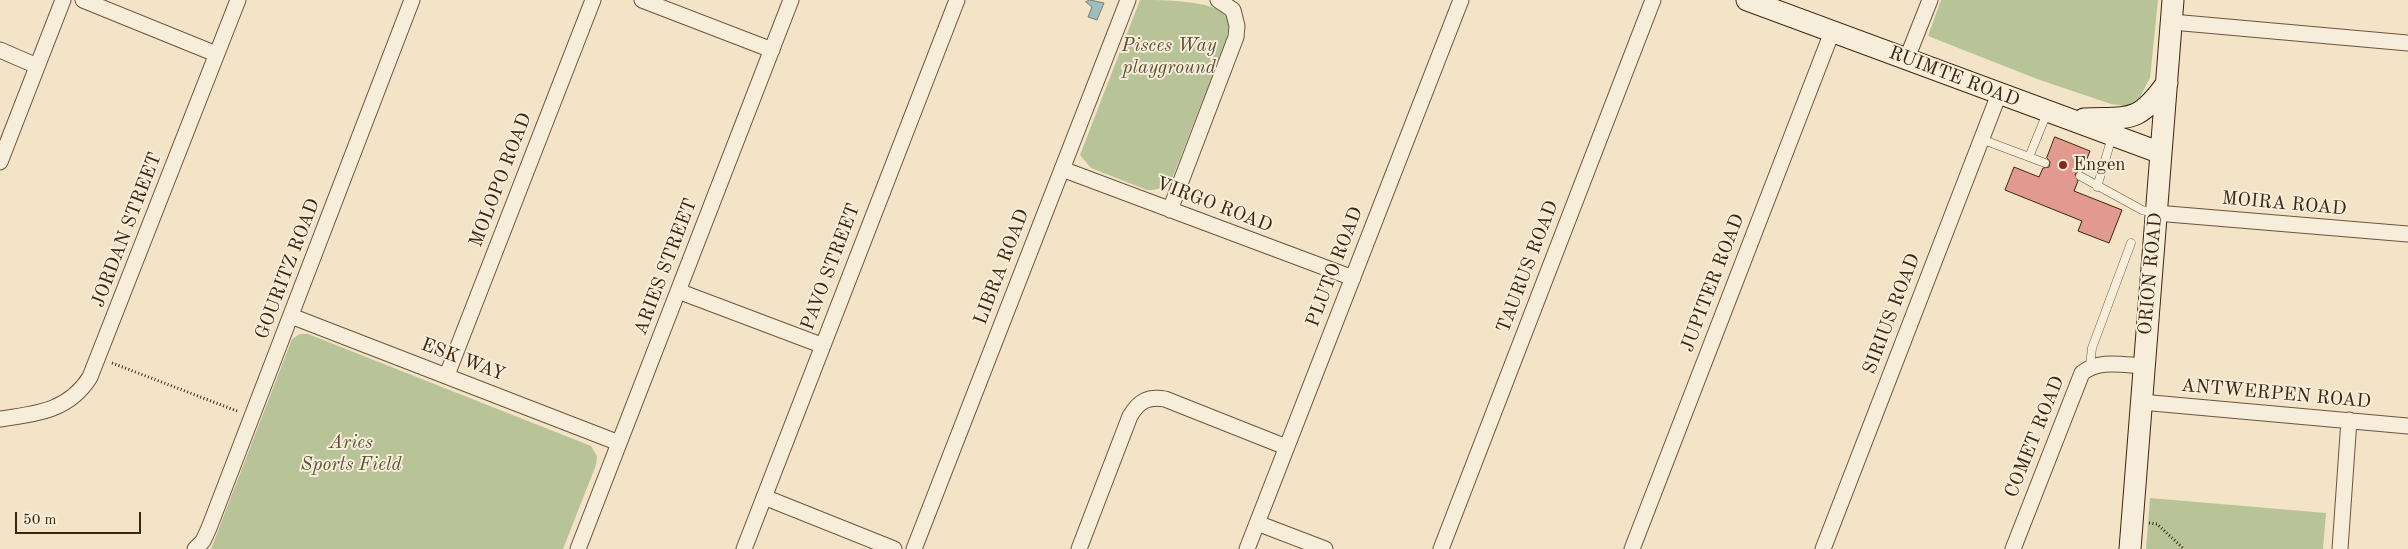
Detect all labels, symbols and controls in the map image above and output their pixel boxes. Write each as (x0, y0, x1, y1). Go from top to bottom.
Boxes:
park label: Pisces Way playground (1122, 35, 1216, 79)
street label: RUIMTE ROAD (1885, 42, 2023, 112)
street label: MOLOPO ROAD (465, 110, 537, 250)
street label: JORDAN STREET (87, 149, 167, 311)
place label: Engen (2073, 154, 2126, 176)
marker: Engen (2057, 159, 2069, 171)
street label: VIRGO ROAD (1152, 172, 1276, 238)
street label: MOIRA ROAD (2221, 187, 2347, 221)
street label: GOURITZ ROAD (251, 195, 325, 343)
street label: ARIES STREET (629, 195, 703, 339)
street label: TAURUS ROAD (1492, 198, 1564, 336)
street label: PAVO STREET (796, 200, 866, 334)
street label: PLUTO ROAD (1302, 204, 1368, 330)
street label: LIBRA ROAD (970, 206, 1034, 328)
street label: JUPITER ROAD (1676, 211, 1750, 355)
street label: ORION ROAD (2134, 212, 2168, 336)
street label: SIRIUS ROAD (1859, 250, 1925, 378)
street label: ESK WAY (418, 334, 508, 386)
street label: COMET ROAD (2000, 373, 2070, 501)
street label: ANTWERPEN ROAD (2180, 374, 2372, 414)
park label: Aries Sports Field (300, 432, 402, 476)
scale bar (18, 502, 144, 534)
text: 50 m (23, 513, 57, 528)

